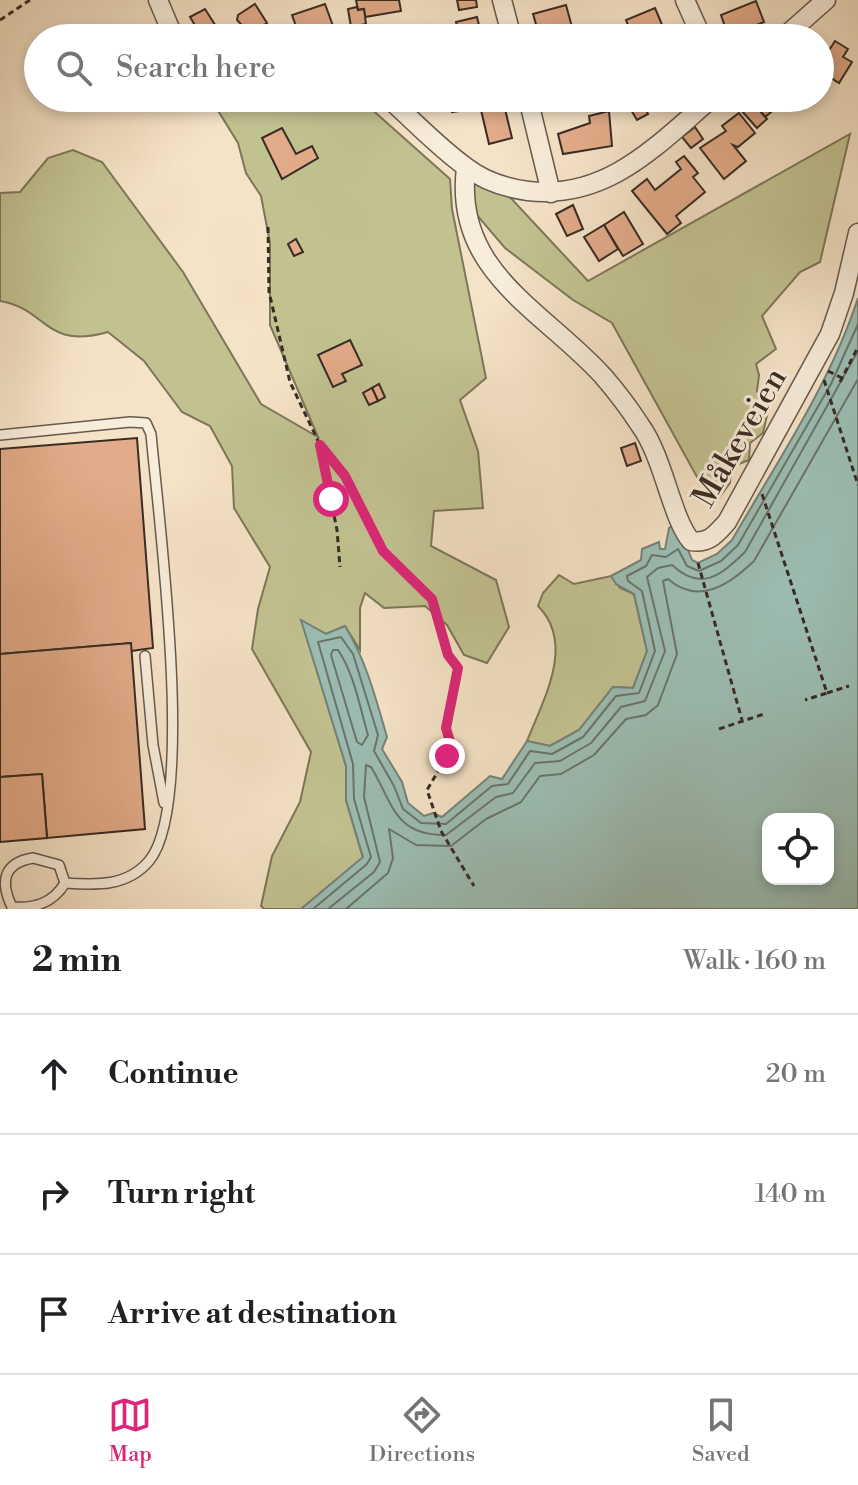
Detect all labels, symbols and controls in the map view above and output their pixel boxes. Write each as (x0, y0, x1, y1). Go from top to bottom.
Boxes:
search box (24, 24, 834, 112)
icon: search (52, 46, 96, 90)
text: Search here (116, 49, 276, 87)
street label: Måkeveien (684, 361, 796, 514)
route start (313, 481, 349, 517)
route end (429, 738, 465, 774)
map controls (762, 813, 834, 885)
button: locate (762, 813, 834, 885)
text: 2 min (32, 940, 121, 982)
text: Walk · 160 m (683, 945, 826, 977)
icon: ahead (32, 1052, 76, 1096)
text: Continue (108, 1055, 239, 1093)
text: 20 m (766, 1058, 826, 1090)
icon: right (32, 1172, 76, 1216)
text: Turn right (108, 1175, 255, 1213)
text: 140 m (755, 1178, 826, 1210)
icon: arrive (32, 1292, 76, 1336)
text: Arrive at destination (108, 1295, 397, 1333)
tab: Map (108, 1393, 152, 1468)
tab: Directions (369, 1393, 475, 1468)
tab: Saved (692, 1393, 750, 1468)

